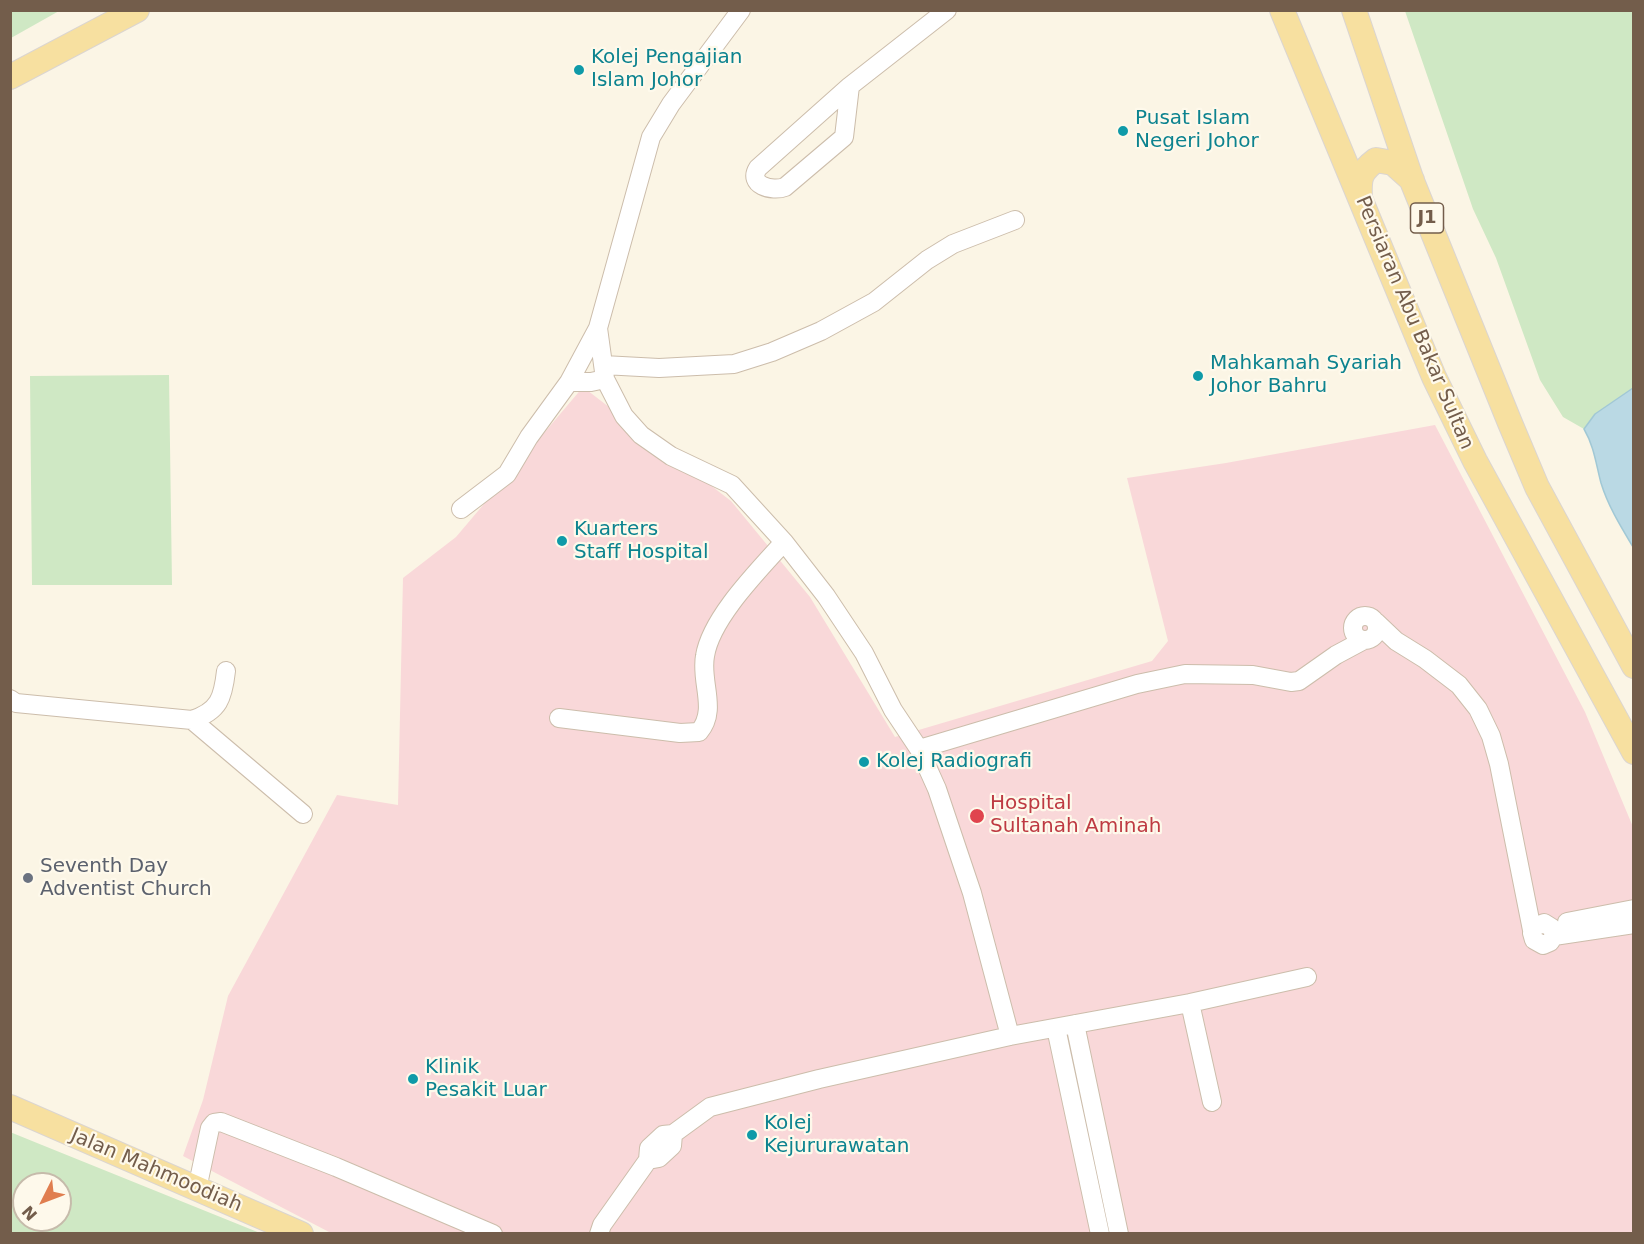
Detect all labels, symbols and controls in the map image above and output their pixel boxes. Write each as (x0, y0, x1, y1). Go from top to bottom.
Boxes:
place label: Kolej Pengajian Islam Johor (591, 46, 742, 93)
marker: Kolej Pengajian Islam Johor (572, 63, 586, 77)
place label: Pusat Islam Negeri Johor (1135, 107, 1259, 154)
marker: Pusat Islam Negeri Johor (1116, 124, 1130, 138)
street label: Persiaran Abu Bakar Sultan (1350, 193, 1478, 453)
road number: J1 (1410, 203, 1444, 233)
place label: Mahkamah Syariah Johor Bahru (1210, 352, 1402, 399)
marker: Mahkamah Syariah Johor Bahru (1191, 369, 1205, 383)
place label: Kuarters Staff Hospital (574, 518, 709, 565)
marker: Kuarters Staff Hospital (555, 534, 569, 548)
place label: Kolej Radiografi (876, 750, 1032, 774)
marker: Kolej Radiografi (857, 755, 871, 769)
place label: Hospital Sultanah Aminah (990, 792, 1161, 839)
marker: Hospital Sultanah Aminah (968, 807, 986, 825)
place label: Seventh Day Adventist Church (40, 855, 212, 902)
marker: Seventh Day Adventist Church (21, 871, 35, 885)
place label: Klinik Pesakit Luar (425, 1056, 547, 1103)
marker: Klinik Pesakit Luar (406, 1072, 420, 1086)
place label: Kolej Kejururawatan (764, 1112, 909, 1159)
street label: Jalan Mahmoodiah (66, 1124, 246, 1218)
marker: Kolej Kejururawatan (745, 1128, 759, 1142)
north arrow (12, 1172, 72, 1232)
text: N (18, 1202, 41, 1224)

